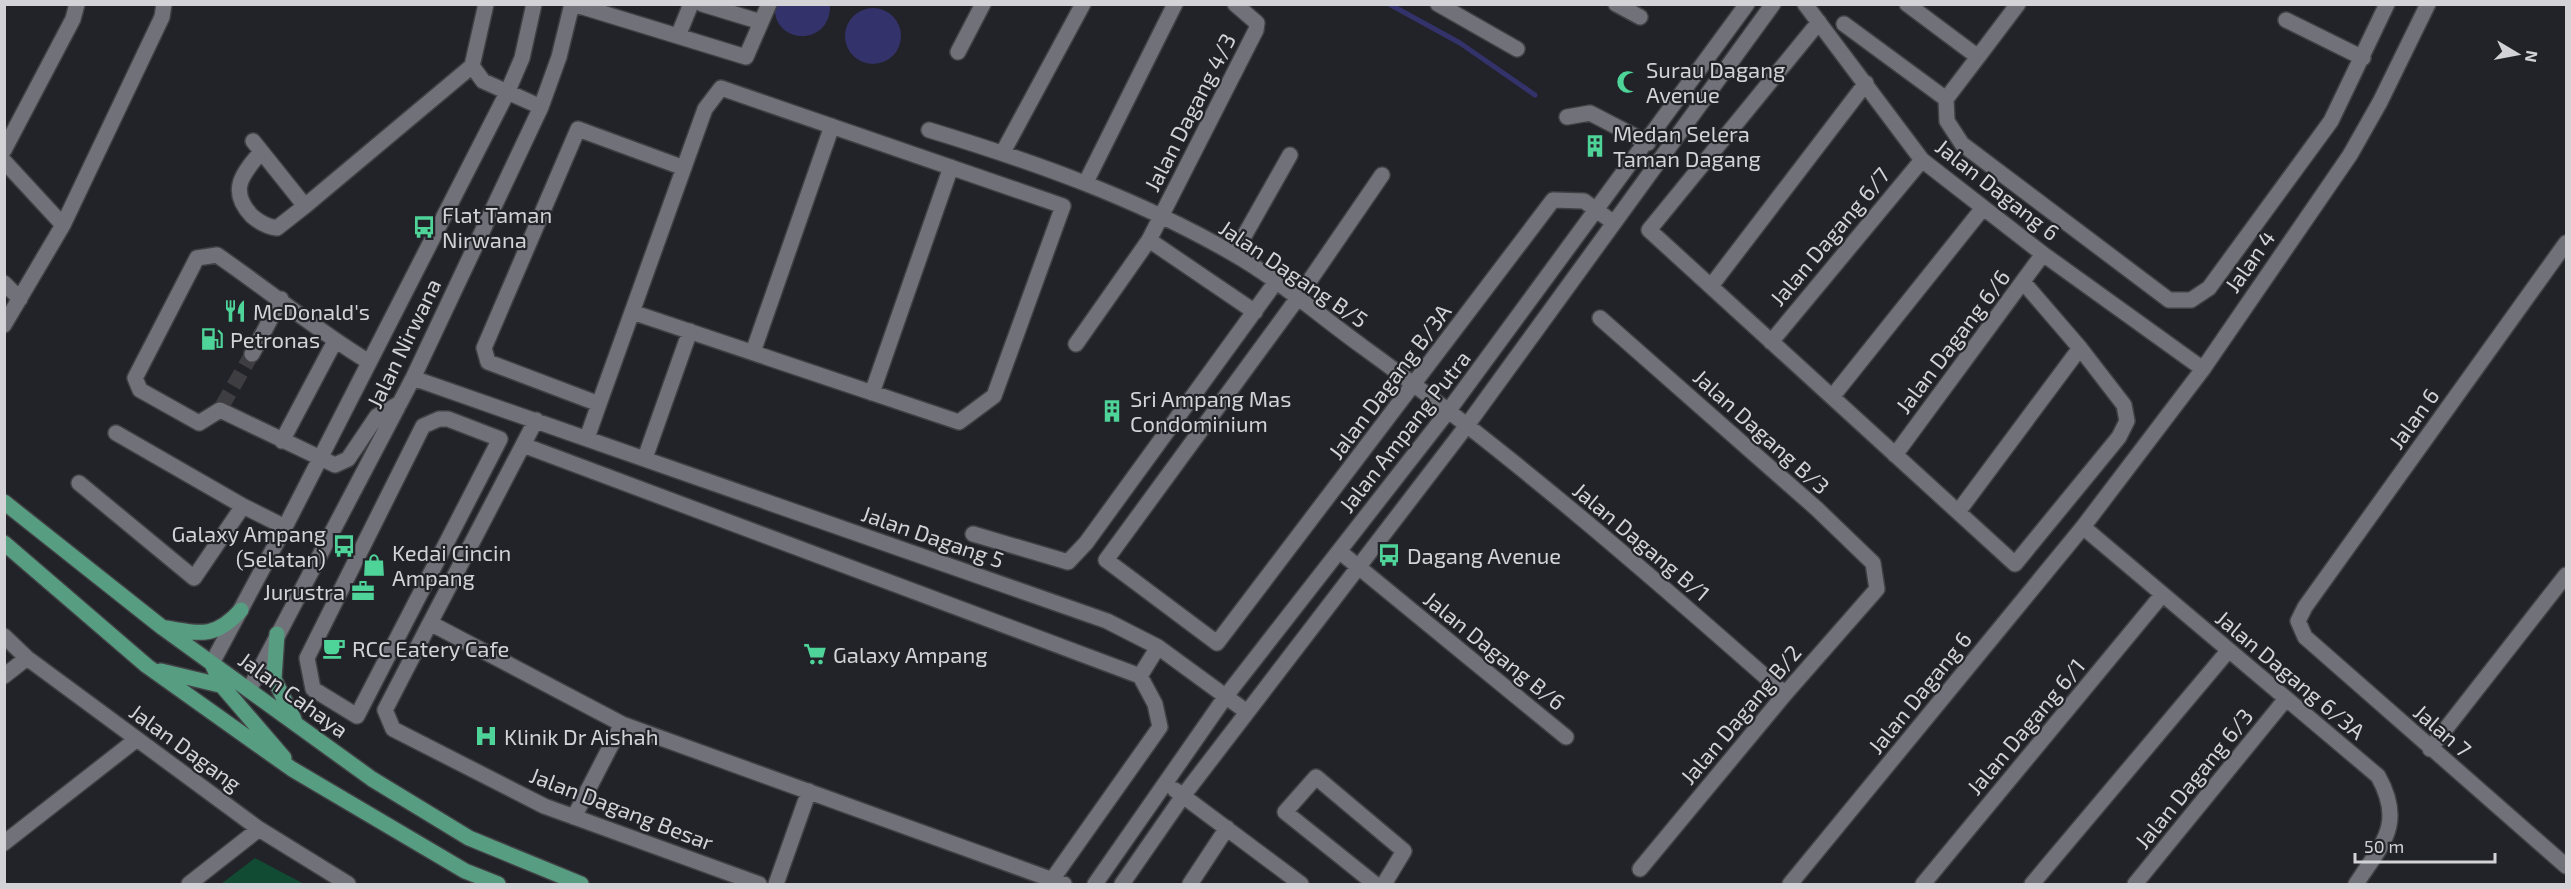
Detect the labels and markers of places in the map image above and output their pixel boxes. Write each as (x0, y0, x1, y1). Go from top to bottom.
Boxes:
place label: Surau Dagang Avenue (1646, 56, 1785, 107)
mosque icon: Surau Dagang Avenue (1615, 69, 1641, 95)
place label: Medan Selera Taman Dagang (1613, 120, 1761, 171)
building icon: Medan Selera Taman Dagang (1582, 133, 1608, 159)
place label: Flat Taman Nirwana (442, 201, 552, 252)
bus stop icon: Flat Taman Nirwana (411, 214, 437, 240)
restaurant icon: McDonald's (222, 298, 248, 324)
place label: McDonald's (253, 298, 370, 324)
fuel station icon: Petronas (199, 326, 225, 352)
place label: Petronas (230, 326, 320, 352)
place label: Sri Ampang Mas Condominium (1130, 385, 1291, 436)
building icon: Sri Ampang Mas Condominium (1099, 398, 1125, 424)
place label: Galaxy Ampang (Selatan) (171, 520, 326, 571)
bus stop icon: Galaxy Ampang (Selatan) (331, 533, 357, 559)
place label: Kedai Cincin Ampang (392, 539, 511, 590)
bus stop icon: Dagang Avenue (1376, 542, 1402, 568)
place label: Dagang Avenue (1407, 542, 1561, 568)
shop icon: Kedai Cincin Ampang (361, 552, 387, 578)
place label: Jurustra (263, 578, 345, 604)
office icon: Jurustra (350, 578, 376, 604)
cafe icon: RCC Eatery Cafe (321, 635, 347, 661)
place label: RCC Eatery Cafe (352, 635, 509, 661)
supermarket icon: Galaxy Ampang (802, 641, 828, 667)
place label: Galaxy Ampang (833, 641, 988, 667)
hospital icon: Klinik Dr Aishah (473, 723, 499, 749)
place label: Klinik Dr Aishah (504, 723, 658, 749)

